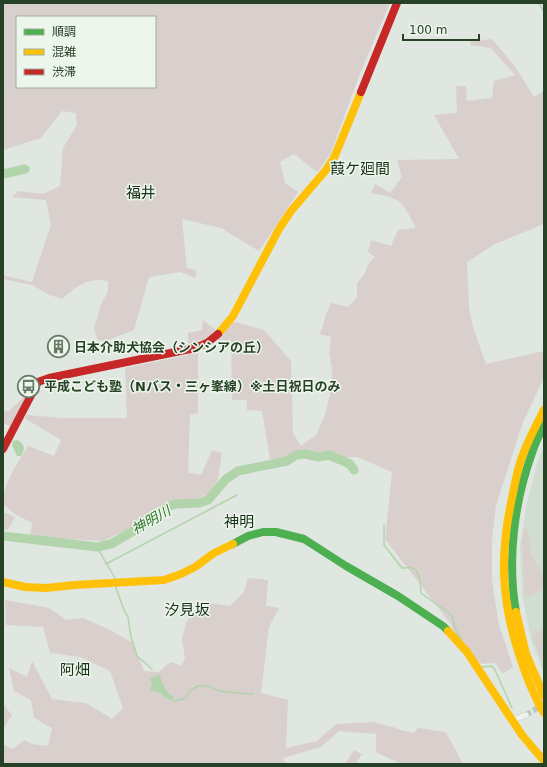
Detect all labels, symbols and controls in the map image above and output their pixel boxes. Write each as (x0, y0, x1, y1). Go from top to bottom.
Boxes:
legend (16, 16, 156, 88)
scale bar (403, 16, 479, 42)
text: 100 m (409, 23, 447, 37)
text: 順調 (52, 25, 76, 39)
text: 混雑 (52, 45, 76, 59)
text: 渋滞 (52, 65, 76, 79)
district label: 葭ケ廻間 (330, 160, 390, 178)
district label: 福井 (126, 184, 156, 202)
building icon: 日本介助犬協会（シンシアの丘） (45, 334, 71, 360)
place label: 日本介助犬協会（シンシアの丘） (74, 340, 269, 355)
bus stop icon: 平成こども塾（Nバス・三ヶ峯線）※土日祝日のみ (15, 373, 41, 399)
place label: 平成こども塾（Nバス・三ヶ峯線）※土日祝日のみ (44, 379, 341, 394)
water label: 神明川 (129, 502, 175, 537)
district label: 神明 (224, 513, 254, 531)
district label: 汐見坂 (164, 601, 210, 619)
district label: 阿畑 (60, 661, 90, 679)

